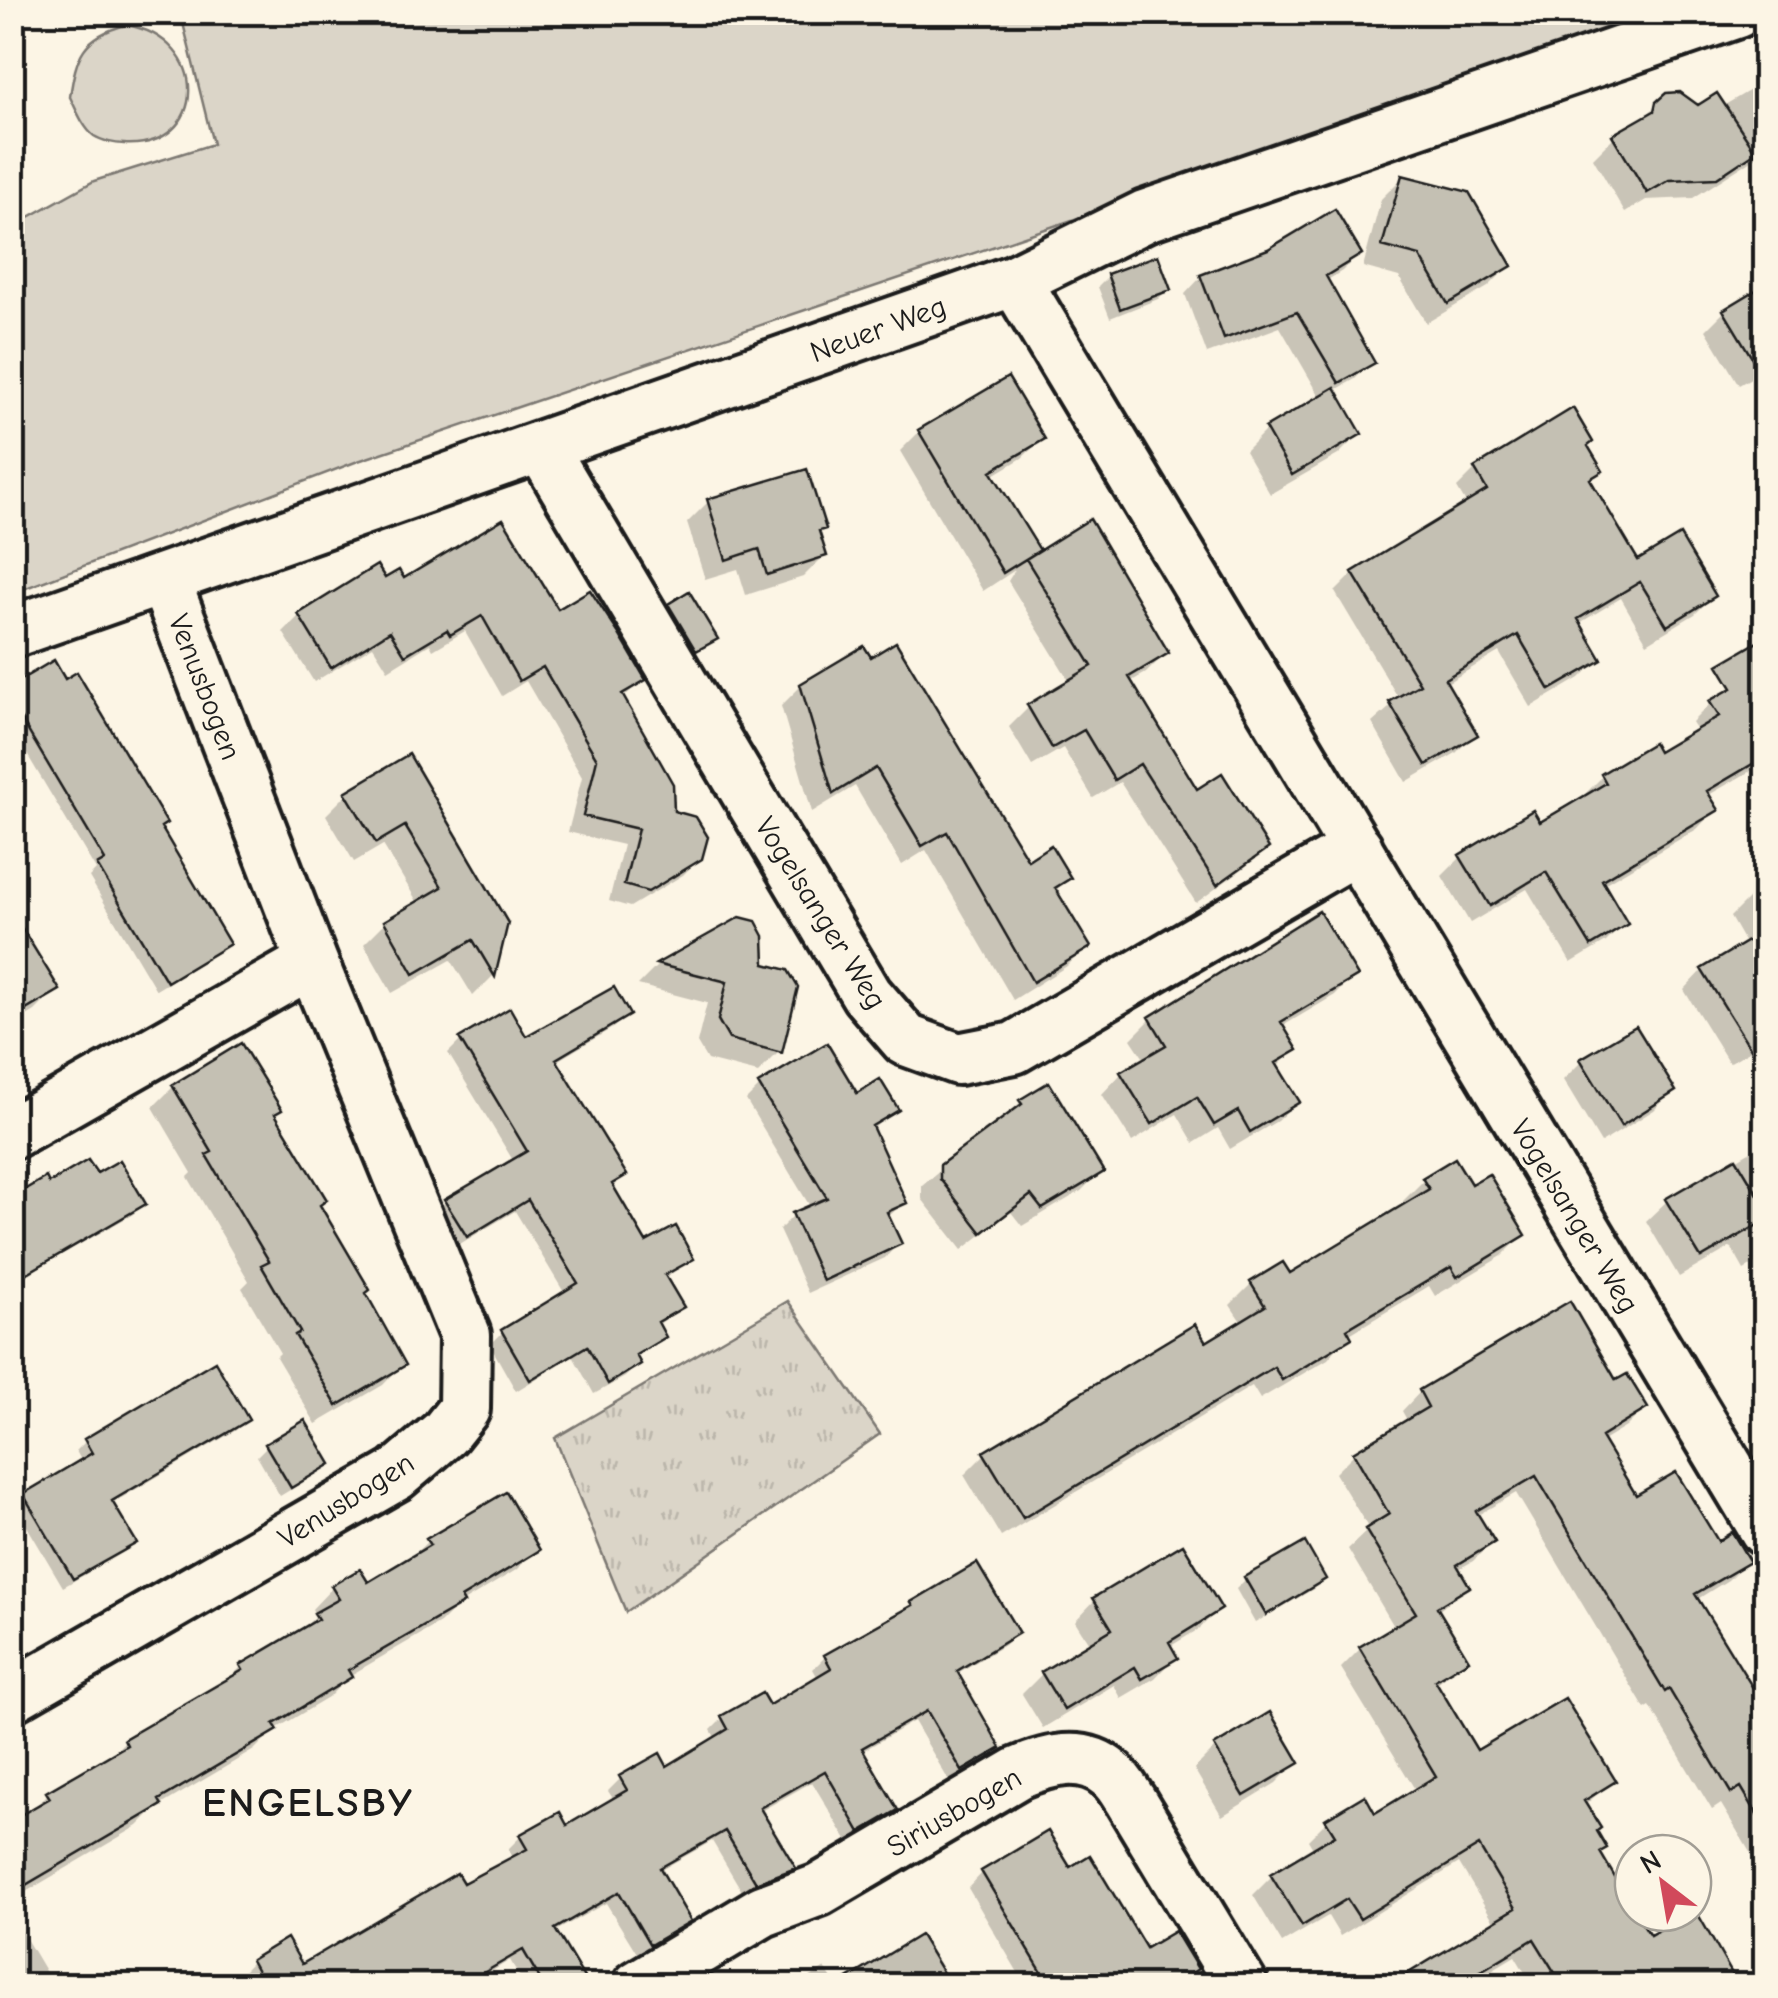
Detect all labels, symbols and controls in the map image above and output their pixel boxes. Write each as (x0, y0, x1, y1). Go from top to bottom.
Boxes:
street label: Neuer Weg (805, 289, 951, 370)
street label: Venusbogen (161, 609, 248, 765)
street label: Vogelsanger Weg (747, 811, 894, 1016)
street label: Vogelsanger Weg (1503, 1113, 1646, 1320)
street label: Venusbogen (272, 1445, 420, 1556)
street label: Siriusbogen (881, 1760, 1028, 1865)
district label: ENGELSBY (202, 1780, 414, 1826)
north arrow (1613, 1833, 1713, 1933)
text: N (1635, 1844, 1667, 1881)

